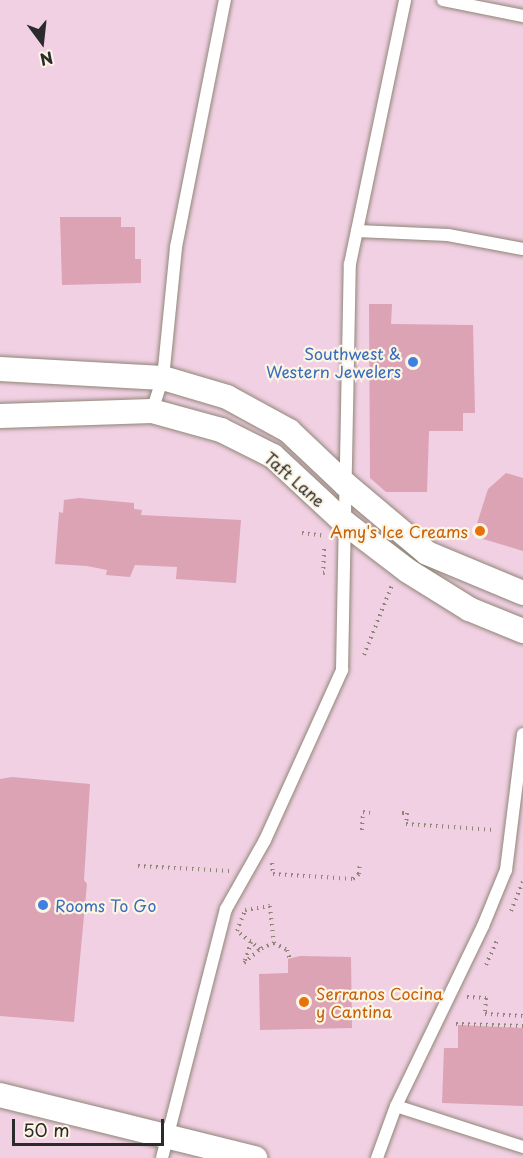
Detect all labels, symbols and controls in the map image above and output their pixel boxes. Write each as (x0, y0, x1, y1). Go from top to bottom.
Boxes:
north arrow (12, 12, 72, 72)
text: N (37, 46, 56, 73)
place label: Southwest & Western Jewelers (267, 343, 401, 381)
marker: Southwest & Western Jewelers (406, 355, 420, 369)
street label: Taft Lane (261, 448, 329, 510)
place label: Amy's Ice Creams (329, 521, 468, 541)
marker: Amy's Ice Creams (473, 524, 487, 538)
place label: Rooms To Go (55, 895, 156, 915)
marker: Rooms To Go (36, 898, 50, 912)
place label: Serranos Cocina y Cantina (316, 983, 443, 1021)
marker: Serranos Cocina y Cantina (297, 995, 311, 1009)
scale bar (15, 1107, 166, 1145)
text: 50 m (23, 1116, 70, 1143)

